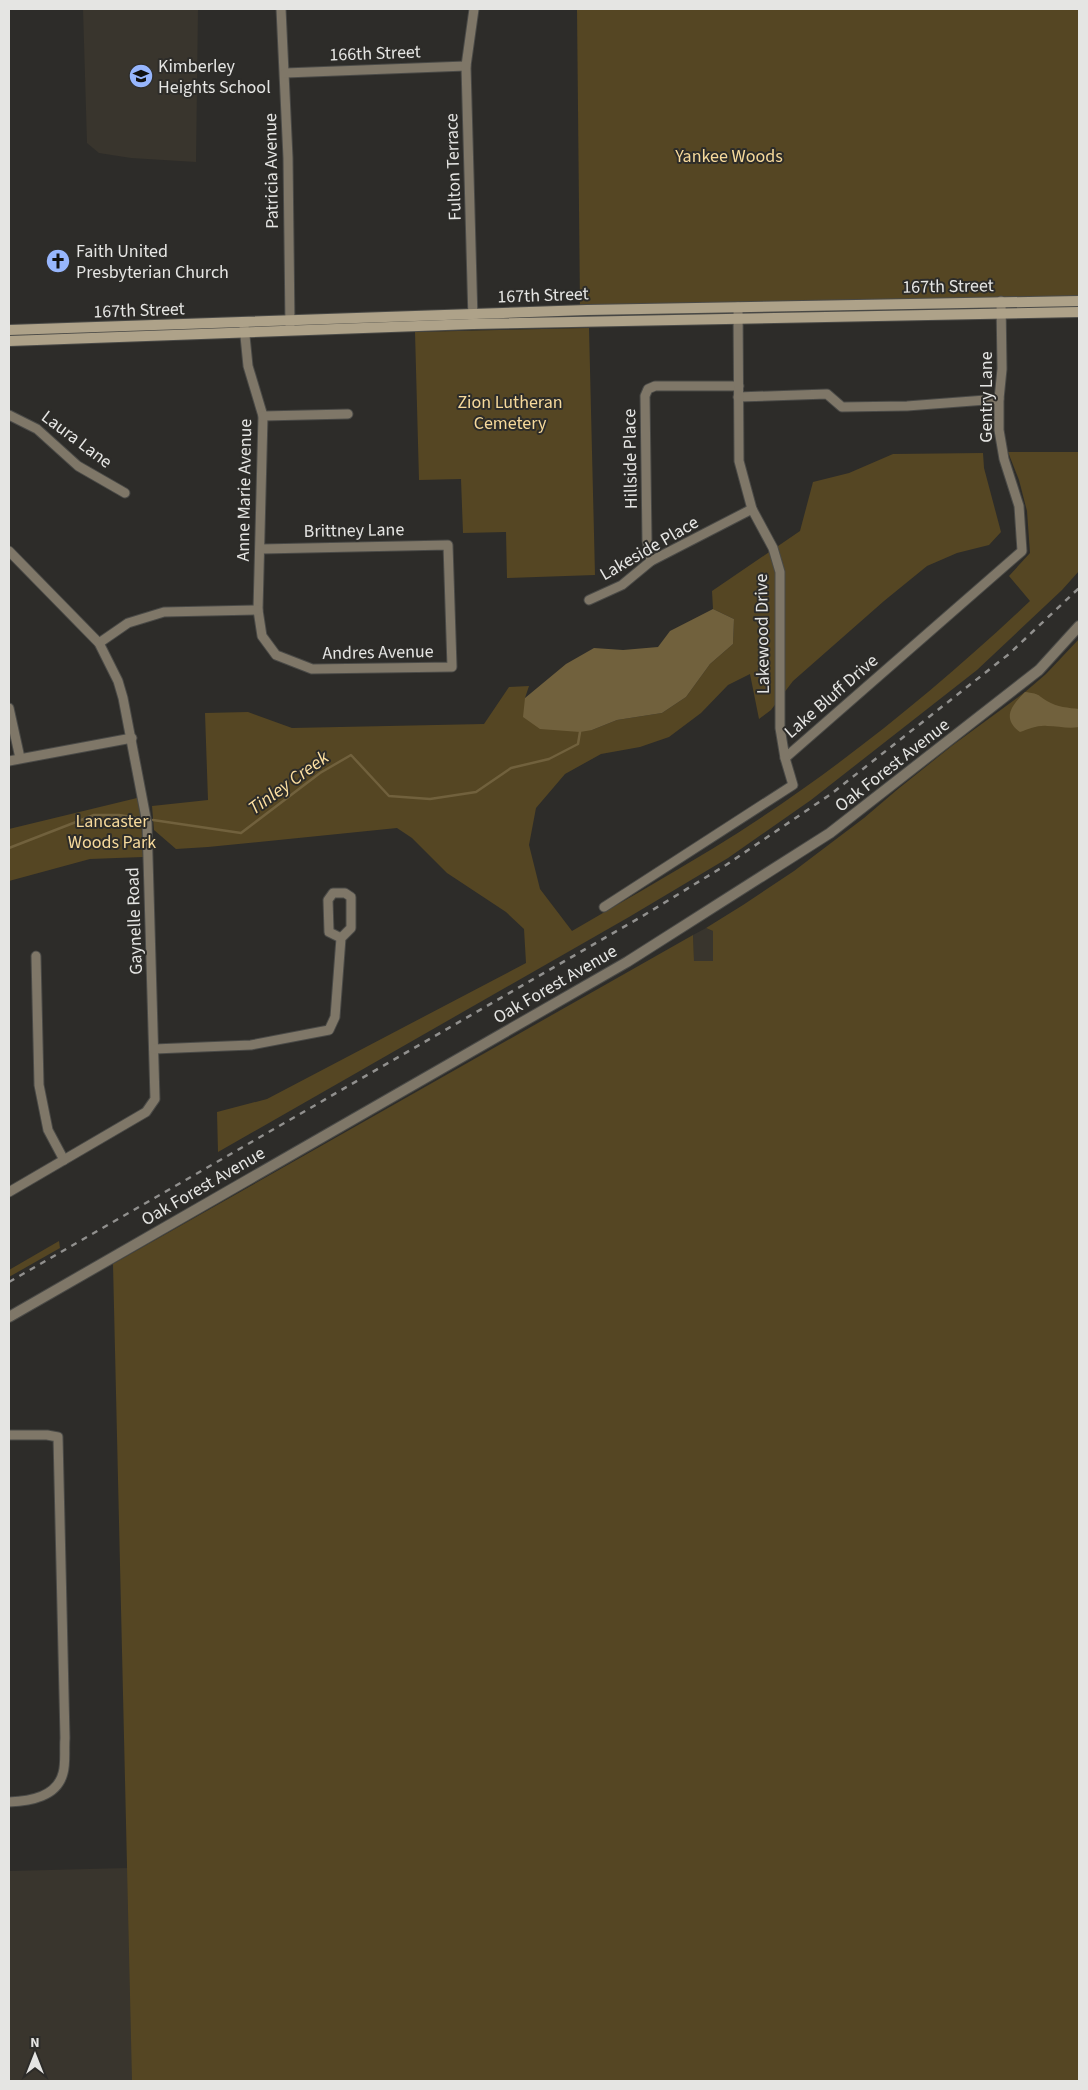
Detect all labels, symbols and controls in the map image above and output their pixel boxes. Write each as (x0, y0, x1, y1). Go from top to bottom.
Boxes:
street label: 166th Street (329, 39, 421, 68)
place label: Kimberley Heights School (158, 54, 271, 100)
school or university icon: Kimberley Heights School (128, 63, 154, 89)
street label: Patricia Avenue (258, 113, 285, 229)
street label: Fulton Terrace (439, 113, 468, 221)
park label: Yankee Woods (674, 144, 783, 169)
place label: Faith United Presbyterian Church (76, 239, 229, 285)
church icon: Faith United Presbyterian Church (45, 248, 71, 274)
street label: 167th Street (902, 273, 994, 300)
street label: 167th Street (497, 281, 589, 310)
street label: 167th Street (93, 296, 185, 325)
street label: Gentry Lane (974, 351, 999, 443)
park label: Zion Lutheran Cemetery (457, 390, 563, 436)
street label: Laura Lane (36, 405, 117, 474)
street label: Hillside Place (617, 408, 644, 509)
street label: Anne Marie Avenue (231, 418, 258, 562)
street label: Lakeside Place (595, 510, 703, 587)
street label: Brittney Lane (304, 517, 405, 544)
street label: Lakewood Drive (749, 574, 776, 694)
street label: Andres Avenue (322, 639, 434, 666)
street label: Lake Bluff Drive (779, 649, 884, 744)
street label: Oak Forest Avenue (830, 713, 955, 818)
water label: Tinley Creek (243, 744, 336, 822)
park label: Lancaster Woods Park (68, 809, 156, 855)
street label: Gaynelle Road (120, 867, 149, 975)
street label: Oak Forest Avenue (489, 939, 622, 1030)
street label: Oak Forest Avenue (137, 1141, 270, 1232)
north arrow (10, 2030, 60, 2080)
text: N (30, 2033, 40, 2053)

